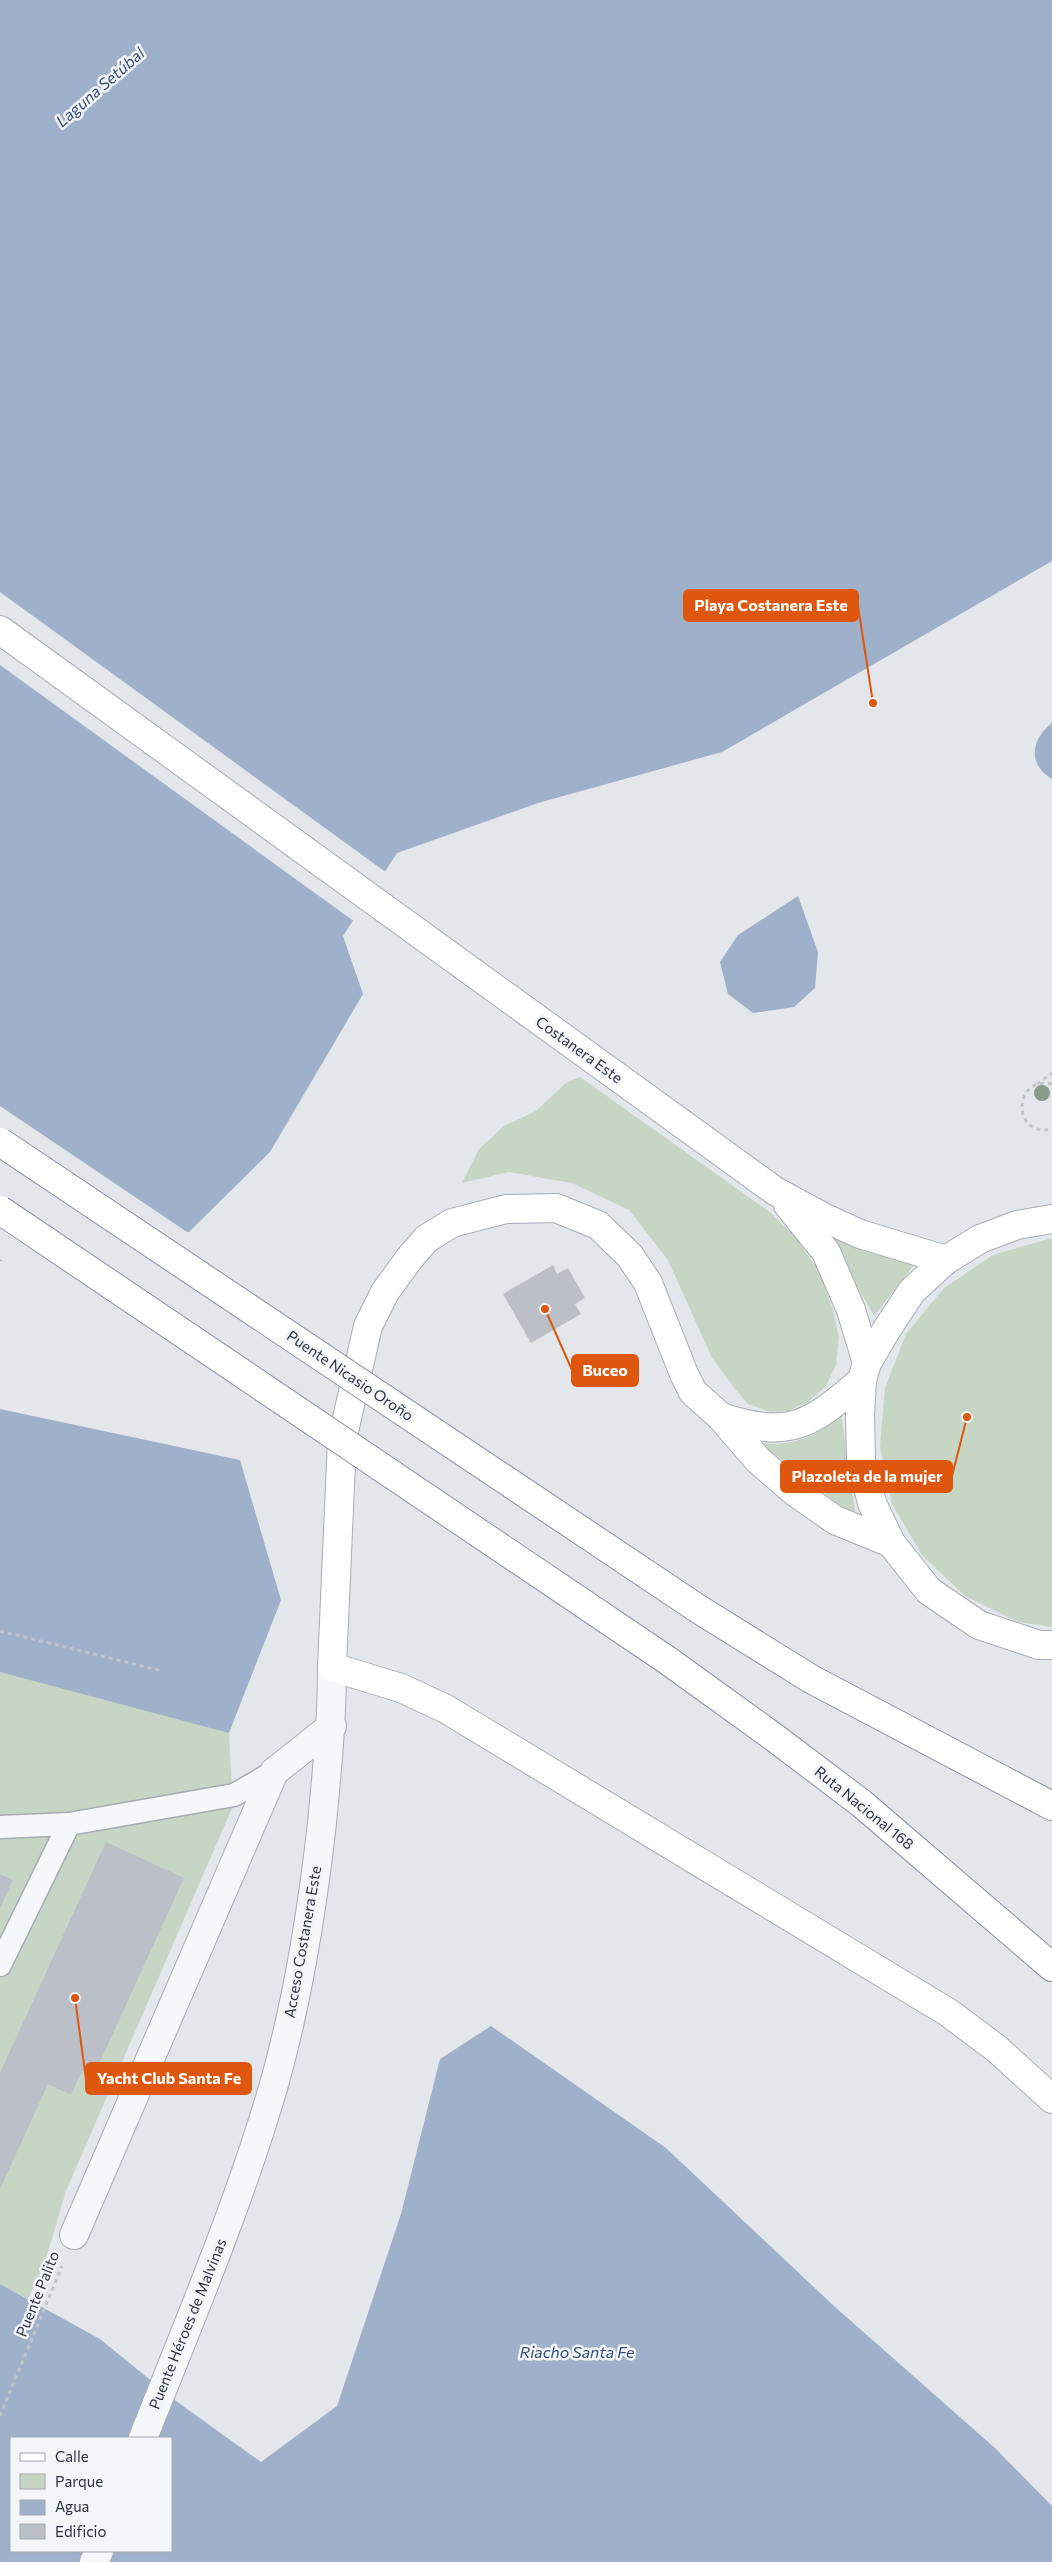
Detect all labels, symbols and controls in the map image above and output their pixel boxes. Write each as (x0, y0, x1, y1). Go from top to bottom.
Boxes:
water label: Laguna Setúbal (52, 42, 148, 130)
callout: Playa Costanera Este (684, 590, 858, 621)
text: Playa Costanera Este (694, 595, 848, 614)
street label: Costanera Este (533, 1012, 626, 1087)
street label: Puente Nicasio Oroño (284, 1326, 417, 1424)
callout: Buceo (572, 1355, 638, 1386)
text: Buceo (582, 1360, 628, 1379)
callout: Plazoleta de la mujer (781, 1461, 952, 1492)
text: Plazoleta de la mujer (791, 1466, 943, 1485)
street label: Ruta Nacional 168 (811, 1762, 918, 1853)
street label: Acceso Costanera Este (280, 1864, 324, 2019)
callout: Yacht Club Santa Fe (86, 2063, 251, 2094)
text: Yacht Club Santa Fe (97, 2068, 241, 2087)
street label: Puente Héroes de Malvinas (145, 2235, 230, 2412)
street label: Puente Palito (12, 2248, 62, 2339)
water label: Riacho Santa Fe (519, 2342, 635, 2361)
legend (10, 2437, 172, 2552)
text: Calle (55, 2447, 89, 2465)
text: Parque (55, 2472, 103, 2490)
text: Agua (55, 2497, 89, 2515)
text: Edificio (55, 2522, 106, 2540)

